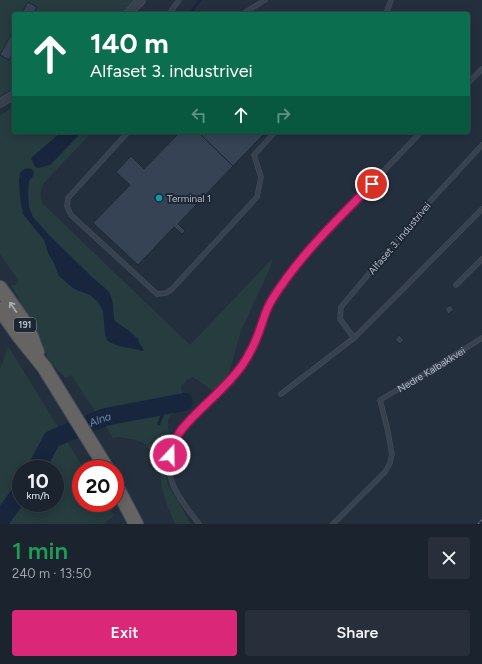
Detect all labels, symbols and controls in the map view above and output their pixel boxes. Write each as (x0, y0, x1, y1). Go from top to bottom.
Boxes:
text: 140 m (90, 26, 169, 60)
icon: ahead (24, 28, 76, 80)
text: Alfaset 3. industrivei (90, 60, 253, 82)
icon: left (188, 104, 210, 126)
icon: ahead (230, 104, 252, 126)
icon: right (272, 104, 294, 126)
pin (355, 167, 389, 201)
icon: arrive (361, 173, 383, 195)
place label: Terminal 1 (167, 192, 211, 205)
marker: Terminal 1 (154, 193, 164, 203)
street label: Alfaset 3. industrivei (365, 200, 433, 277)
one-way arrow (9, 302, 17, 313)
road number: 191 (14, 318, 36, 332)
street label: Nedre Kalbakkvei (395, 344, 468, 395)
water label: Alna (86, 410, 113, 430)
position arrow (149, 434, 191, 476)
speed limit sign: 20 (72, 460, 124, 512)
text: 10 (27, 469, 49, 493)
text: km/h (27, 489, 49, 502)
text: 1 min (12, 536, 68, 565)
button: close (428, 537, 470, 579)
text: 240 m · 13:50 (12, 566, 91, 581)
button: Exit (12, 610, 237, 656)
button: Share (245, 610, 470, 656)

